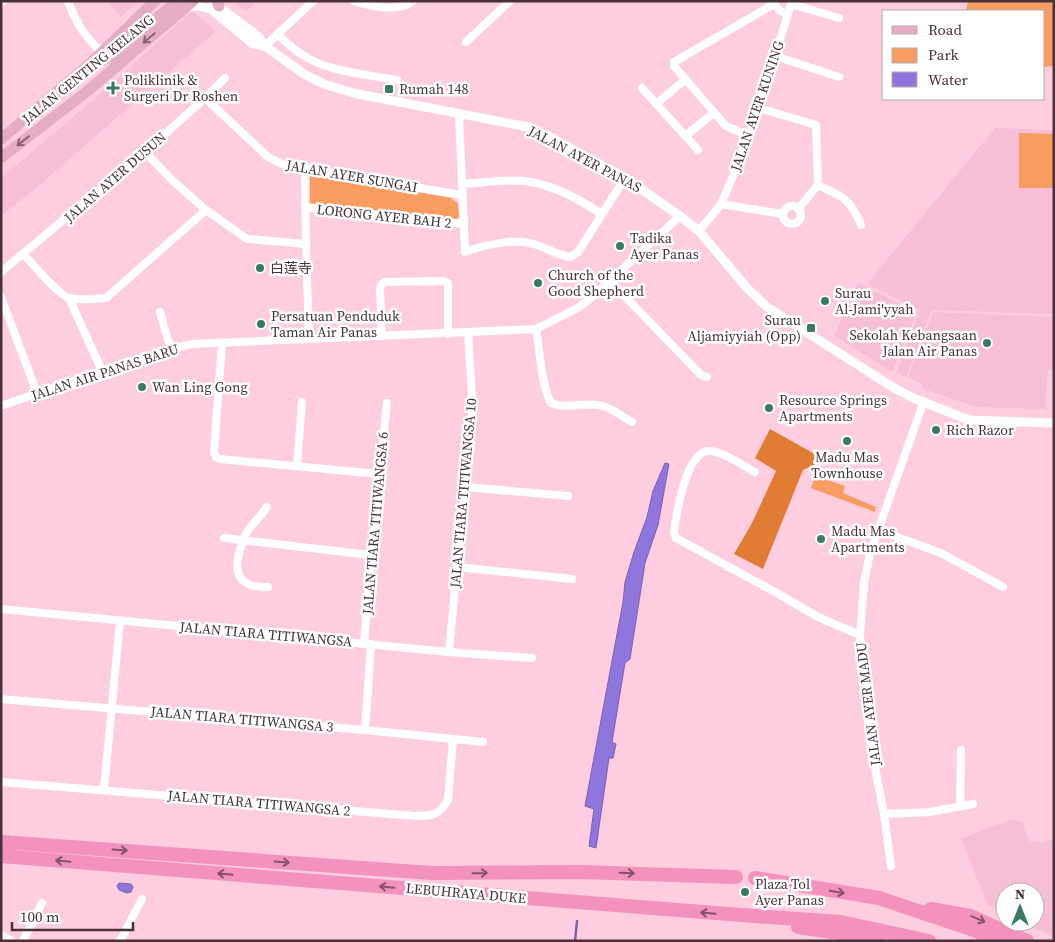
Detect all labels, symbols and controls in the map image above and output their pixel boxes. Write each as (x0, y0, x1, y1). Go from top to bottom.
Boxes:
street label: JALAN GENTING KELANG (17, 9, 158, 129)
legend (882, 10, 1045, 100)
text: Road (928, 19, 962, 40)
one-way arrow (143, 32, 156, 44)
street label: JALAN AYER KUNING (725, 38, 789, 175)
text: Park (928, 44, 960, 65)
text: Water (928, 69, 969, 90)
place label: Poliklinik & Surgeri Dr Roshen (124, 70, 239, 106)
place label: Rumah 148 (399, 79, 469, 99)
marker: Poliklinik & Surgeri Dr Roshen (106, 81, 120, 95)
marker: Rumah 148 (383, 83, 395, 95)
street label: JALAN AYER PANAS (524, 120, 645, 197)
street label: JALAN AYER DUSUN (59, 127, 170, 228)
one-way arrow (17, 135, 30, 146)
street label: JALAN AYER SUNGAI (284, 154, 419, 197)
street label: LORONG AYER BAH 2 (316, 199, 452, 233)
place label: Tadika Ayer Panas (630, 228, 699, 264)
marker: Tadika Ayer Panas (614, 240, 626, 252)
place label: 白莲寺 (270, 258, 312, 278)
marker: 白莲寺 (254, 262, 266, 274)
place label: Church of the Good Shepherd (548, 265, 644, 301)
marker: Church of the Good Shepherd (532, 277, 544, 289)
place label: Surau Al-Jami'yyah (835, 283, 914, 319)
marker: Surau Al-Jami'yyah (819, 295, 831, 307)
place label: Persatuan Penduduk Taman Air Panas (271, 306, 400, 342)
place label: Surau Aljamiyyiah (Opp) (687, 310, 801, 346)
marker: Persatuan Penduduk Taman Air Panas (255, 318, 267, 330)
marker: Surau Aljamiyyiah (Opp) (805, 322, 817, 334)
place label: Sekolah Kebangsaan Jalan Air Panas (849, 325, 978, 361)
marker: Sekolah Kebangsaan Jalan Air Panas (981, 337, 993, 349)
street label: JALAN AIR PANAS BARU (28, 339, 181, 406)
place label: Wan Ling Gong (152, 377, 248, 397)
marker: Wan Ling Gong (136, 381, 148, 393)
place label: Resource Springs Apartments (779, 390, 887, 426)
street label: JALAN TIARA TITIWANGSA 10 (445, 397, 481, 590)
marker: Resource Springs Apartments (763, 402, 775, 414)
place label: Rich Razor (946, 420, 1014, 440)
marker: Rich Razor (930, 424, 942, 436)
street label: JALAN TIARA TITIWANGSA 6 (357, 431, 393, 616)
marker: Madu Mas Townhouse (841, 435, 853, 447)
place label: Madu Mas Townhouse (811, 447, 883, 483)
place label: Madu Mas Apartments (831, 521, 905, 557)
marker: Madu Mas Apartments (815, 533, 827, 545)
street label: JALAN TIARA TITIWANGSA (178, 616, 354, 652)
street label: JALAN AYER MADU (851, 641, 886, 768)
street label: JALAN TIARA TITIWANGSA 3 (149, 701, 334, 737)
street label: JALAN TIARA TITIWANGSA 2 (166, 785, 351, 821)
one-way arrow (111, 846, 127, 855)
one-way arrow (55, 857, 71, 866)
one-way arrow (273, 858, 289, 867)
one-way arrow (471, 868, 487, 878)
one-way arrow (619, 868, 635, 878)
one-way arrow (217, 869, 233, 879)
place label: Plaza Tol Ayer Panas (755, 874, 824, 910)
street label: LEBUHRAYA DUKE (405, 878, 527, 908)
one-way arrow (379, 882, 395, 892)
north arrow (995, 882, 1045, 932)
text: N (1015, 884, 1025, 904)
marker: Plaza Tol Ayer Panas (739, 886, 751, 898)
one-way arrow (829, 887, 845, 897)
scale bar (12, 900, 134, 932)
text: 100 m (20, 906, 60, 927)
one-way arrow (700, 908, 716, 917)
one-way arrow (970, 915, 985, 925)

